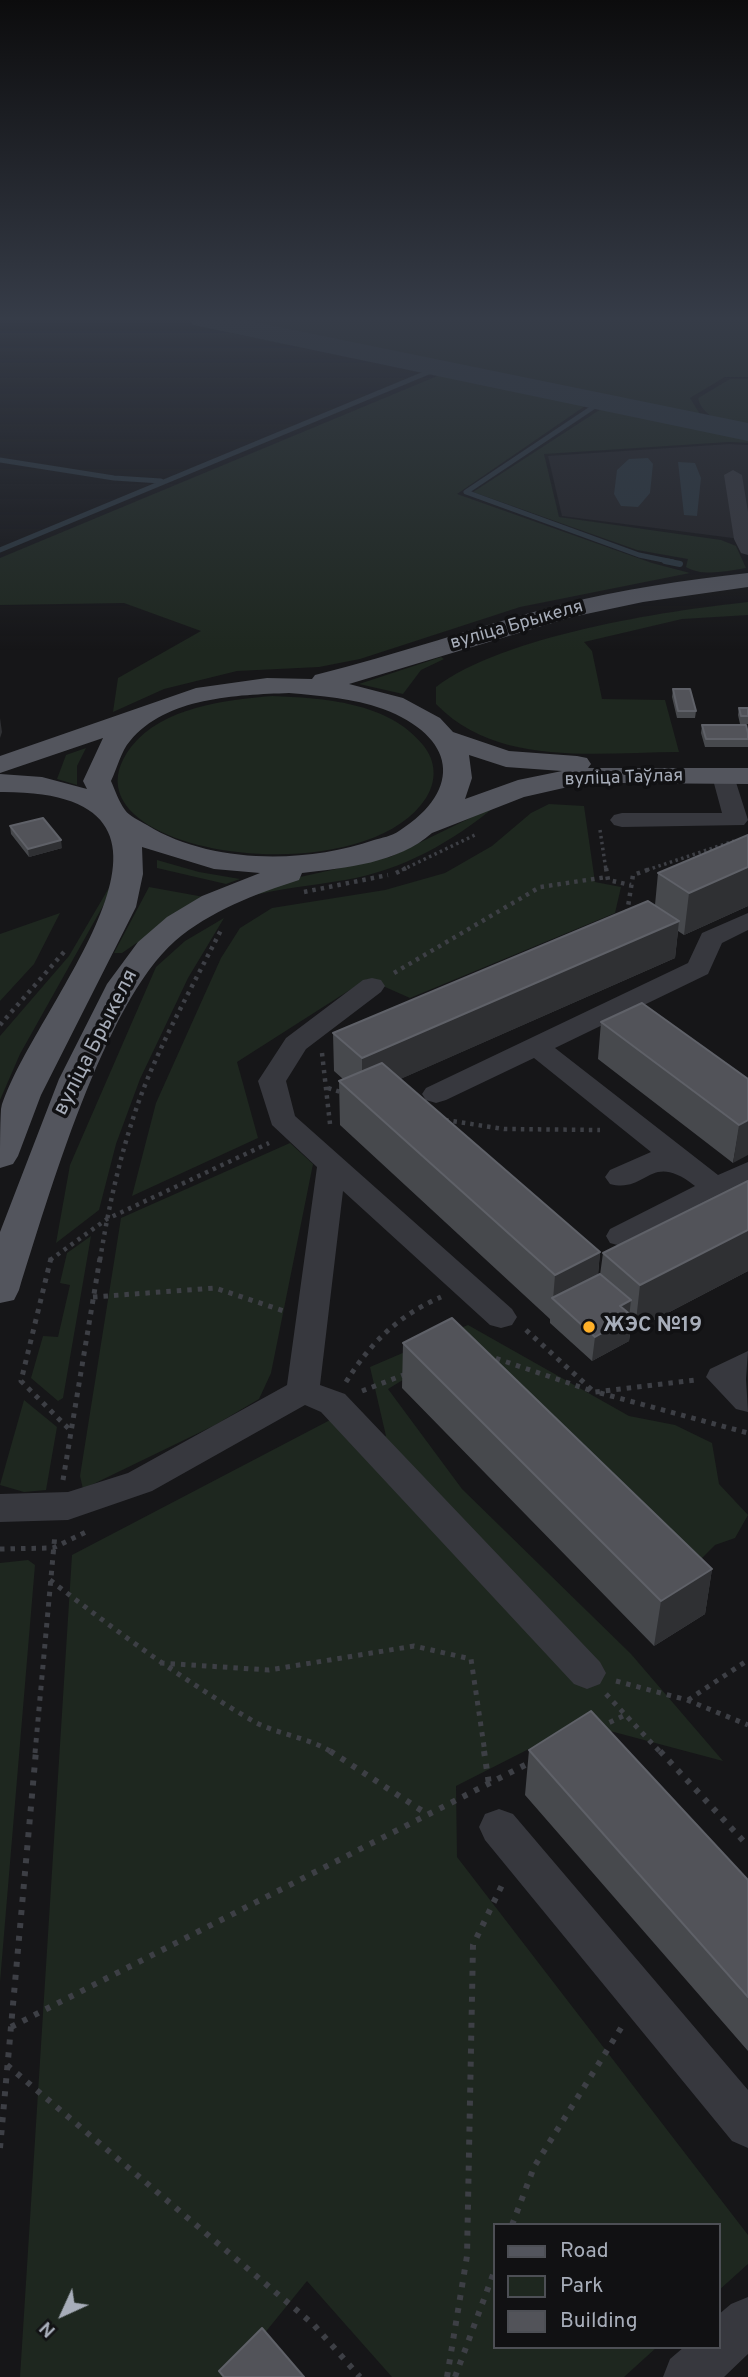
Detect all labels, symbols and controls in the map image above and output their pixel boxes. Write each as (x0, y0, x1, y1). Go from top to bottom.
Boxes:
street label: вуліца Брыкеля (448, 597, 586, 655)
street label: вуліца Таўлая (564, 766, 684, 792)
street label: вуліца Брыкеля (49, 966, 145, 1120)
place label: ЖЭС №19 (603, 1314, 702, 1340)
marker: ЖЭС №19 (581, 1319, 597, 1335)
legend (492, 2223, 720, 2349)
text: Road (560, 2238, 609, 2265)
text: Park (560, 2273, 603, 2300)
north arrow (28, 2279, 98, 2349)
text: Building (560, 2308, 638, 2335)
text: N (35, 2316, 61, 2342)

